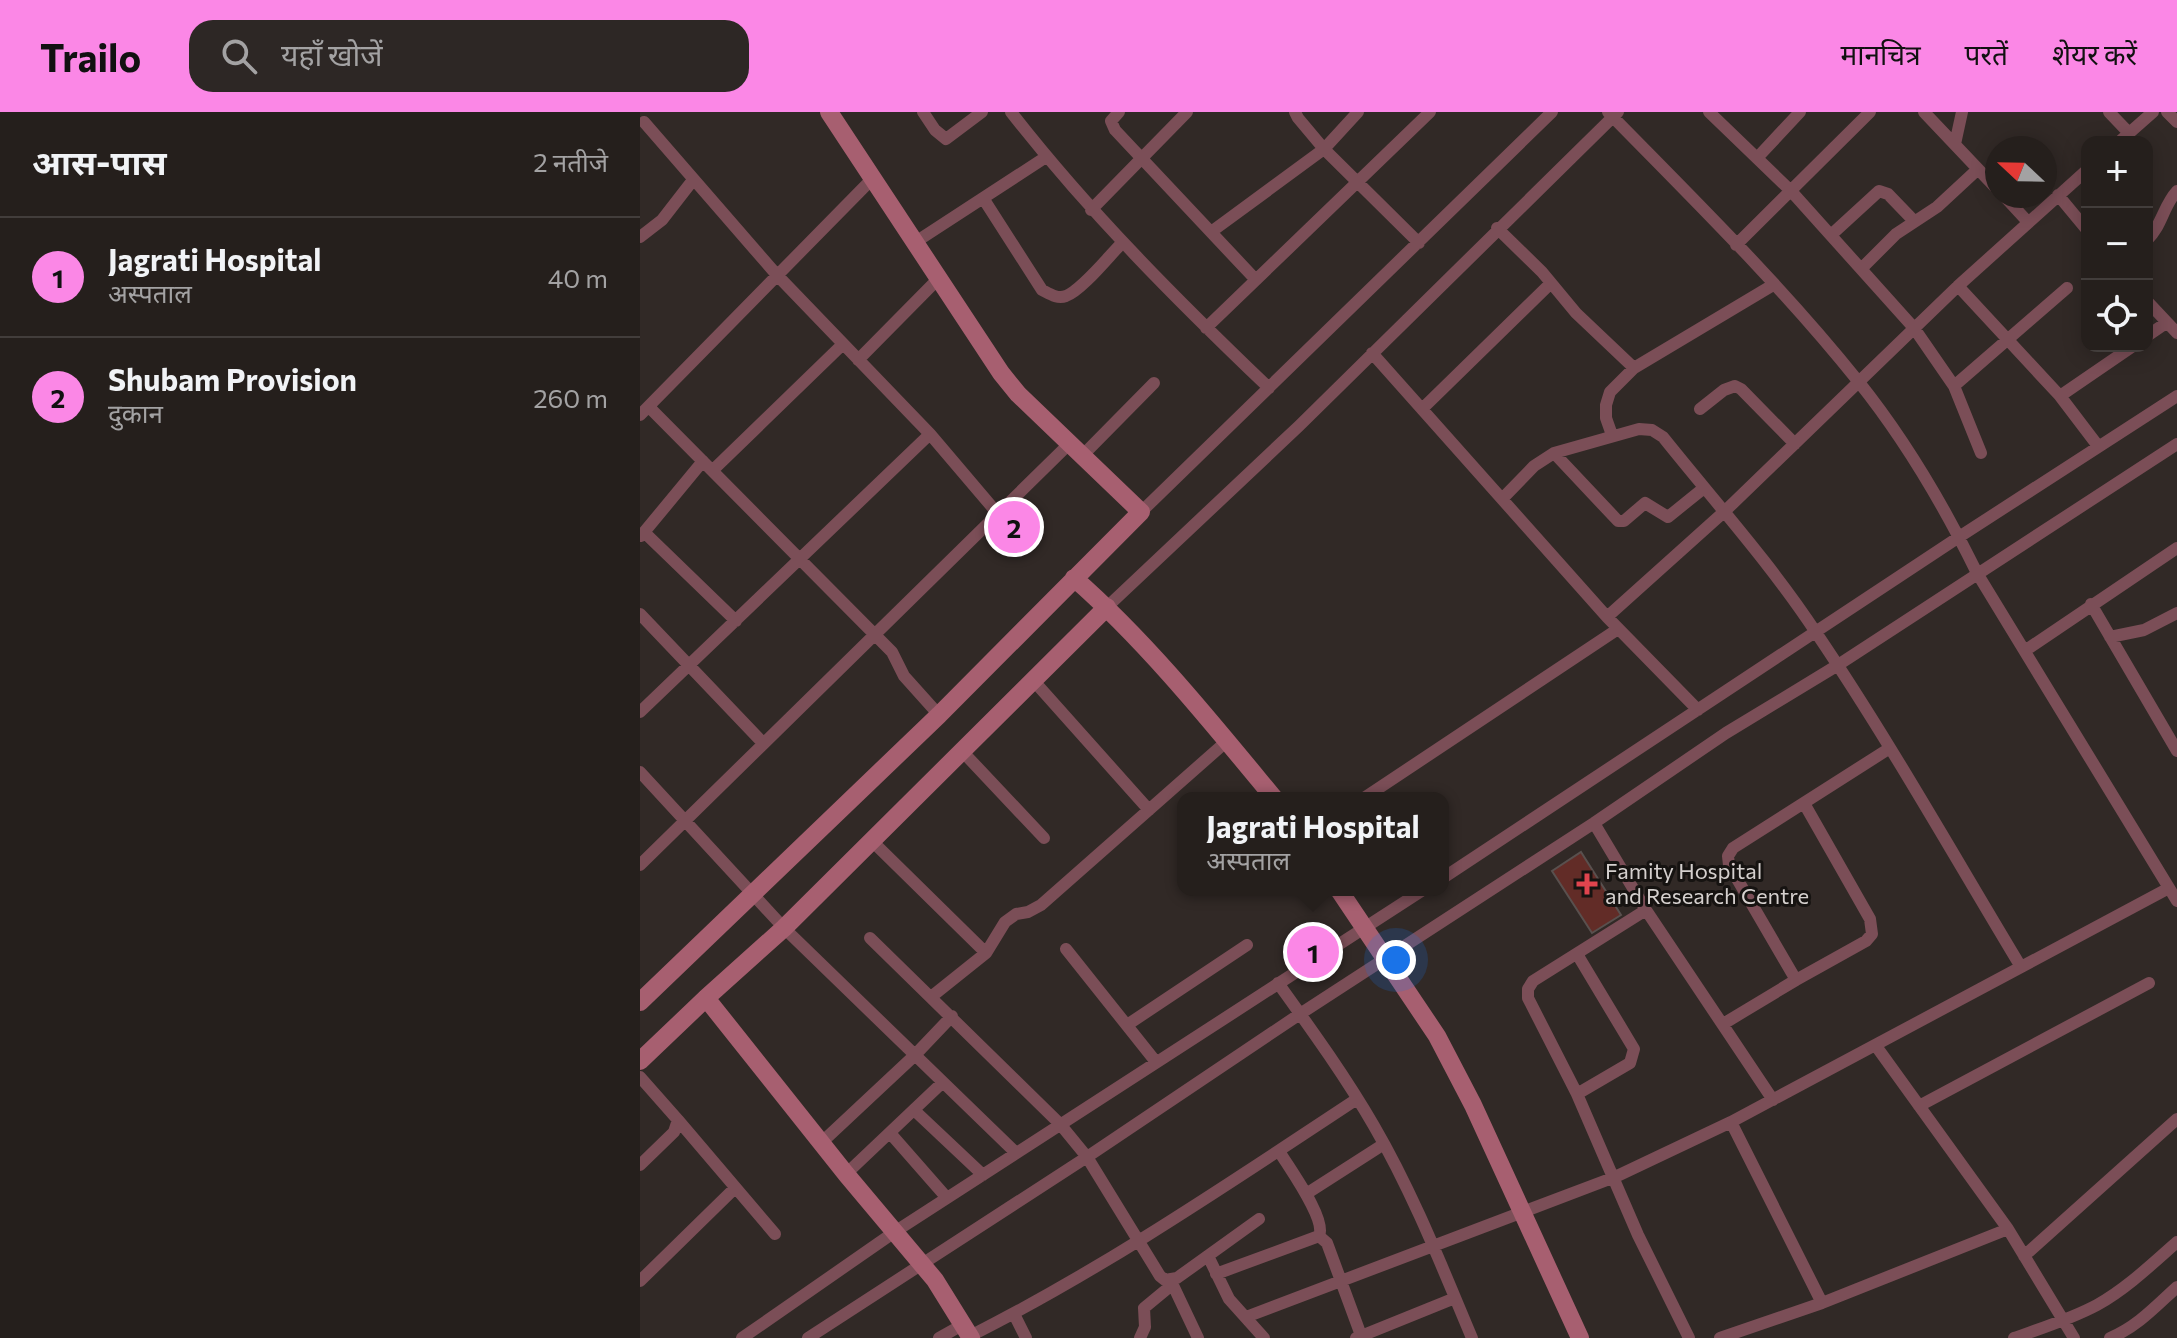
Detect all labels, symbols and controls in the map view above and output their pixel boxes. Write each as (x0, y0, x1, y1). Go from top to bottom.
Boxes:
search box (189, 20, 749, 92)
text: Trailo (40, 33, 141, 80)
icon: search (217, 34, 261, 78)
text: यहाँ खोजें (281, 35, 383, 72)
text: मानचित्र (1841, 37, 1921, 71)
text: परतें (1965, 37, 2008, 71)
text: शेयर करें (2052, 37, 2137, 71)
north arrow (1985, 136, 2057, 208)
map controls (2081, 136, 2153, 352)
button: + (2081, 136, 2153, 208)
text: आस-पास (32, 140, 167, 182)
text: 2 नतीजे (533, 146, 608, 177)
button: − (2081, 208, 2153, 280)
text: Jagrati Hospital (108, 240, 321, 277)
text: 1 (52, 262, 64, 293)
text: 40 m (548, 262, 608, 293)
text: अस्पताल (108, 277, 192, 308)
button: locate (2081, 280, 2153, 352)
text: Shubam Provision (108, 360, 357, 397)
text: 2 (51, 382, 65, 413)
text: 260 m (533, 382, 608, 413)
text: दुकान (108, 397, 163, 428)
pin: 2 (988, 497, 1040, 557)
popup (1177, 792, 1449, 896)
text: Jagrati Hospital (1206, 807, 1420, 844)
text: अस्पताल (1206, 844, 1290, 875)
place label: Famity Hospital and Research Centre (1605, 857, 1809, 909)
marker: Famity Hospital and Research Centre (1576, 873, 1598, 895)
pin: 1 (1287, 922, 1339, 982)
your location (1376, 940, 1416, 980)

